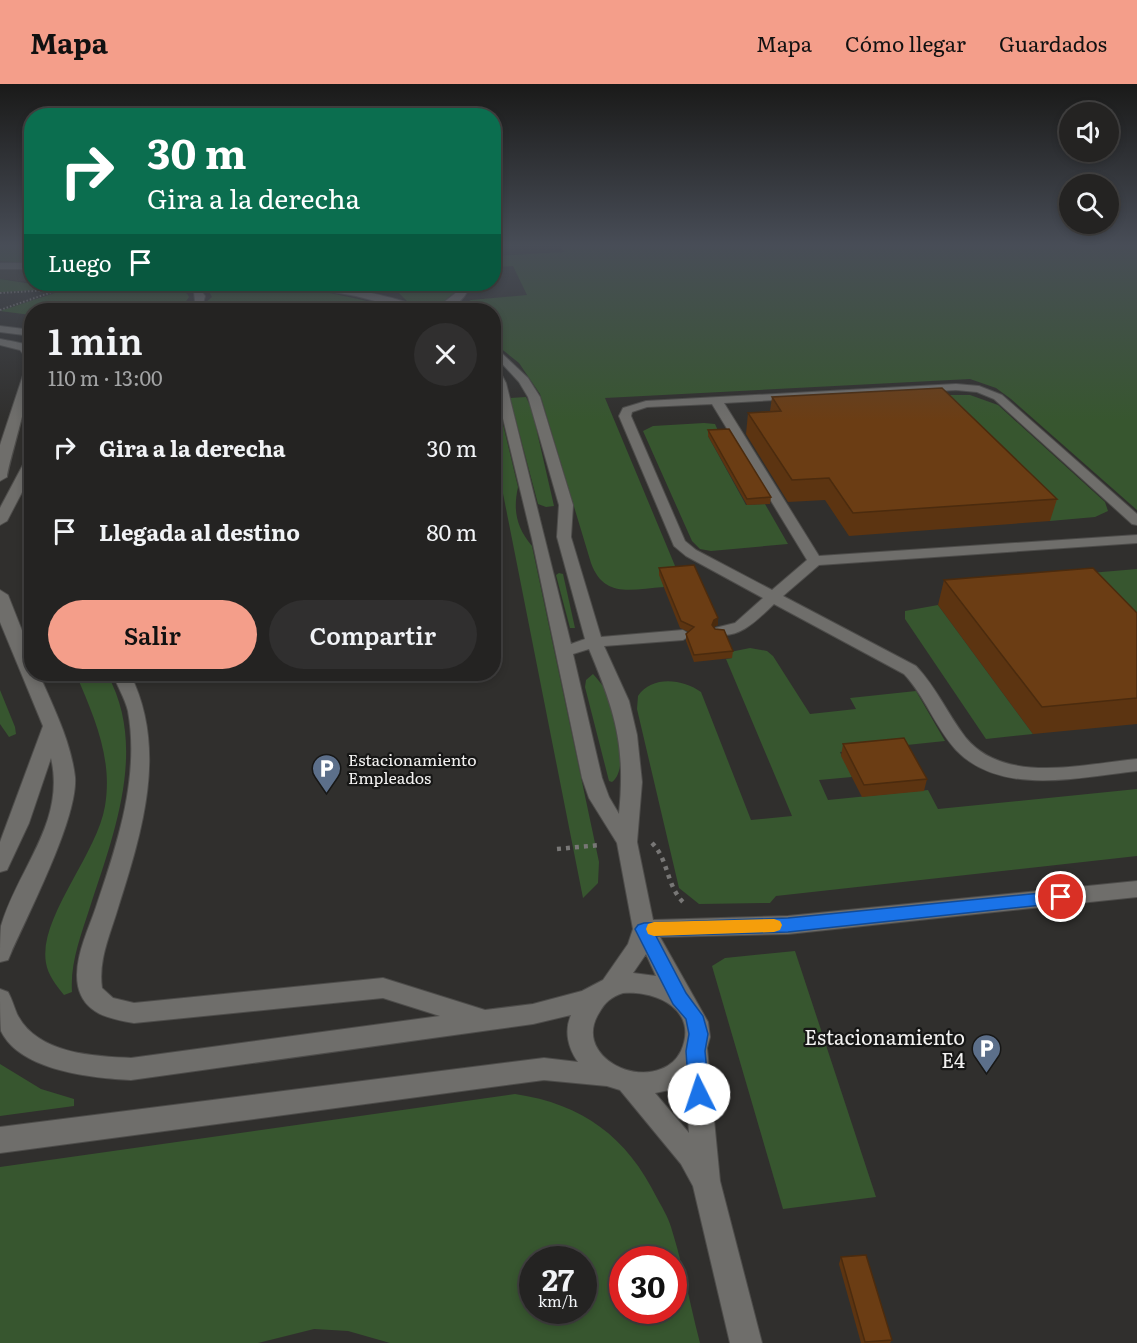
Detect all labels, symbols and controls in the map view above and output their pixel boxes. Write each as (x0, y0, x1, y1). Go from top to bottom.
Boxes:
text: Mapa (30, 21, 108, 63)
text: Mapa (756, 27, 812, 58)
text: Cómo llegar (845, 27, 966, 58)
text: Guardados (999, 27, 1107, 58)
map controls (1059, 102, 1119, 234)
button: sound (1059, 102, 1119, 162)
text: 30 m (147, 120, 247, 182)
icon: right (48, 132, 126, 210)
button: search (1059, 174, 1119, 234)
text: Gira a la derecha (147, 177, 360, 217)
text: Luego (48, 246, 112, 279)
icon: arrive (124, 246, 157, 279)
text: 1 min (48, 313, 143, 366)
button: close (414, 323, 477, 386)
text: 110 m · 13:00 (48, 362, 163, 392)
icon: right (48, 431, 81, 464)
text: Gira a la derecha (99, 431, 286, 464)
text: 30 m (427, 431, 477, 464)
icon: arrive (48, 515, 81, 548)
text: Llegada al destino (99, 515, 300, 548)
text: 80 m (426, 515, 477, 548)
button: Salir (48, 600, 257, 669)
button: Compartir (269, 600, 477, 669)
place label: Estacionamiento Empleados (348, 747, 477, 789)
parking icon: Estacionamiento Empleados (311, 752, 343, 794)
pin (1035, 871, 1086, 922)
icon: arrive (1044, 880, 1077, 913)
place label: Estacionamiento E4 (804, 1021, 965, 1074)
parking icon: Estacionamiento E4 (970, 1032, 1002, 1074)
position arrow (667, 1062, 731, 1126)
speed limit sign: 30 (609, 1246, 687, 1324)
text: 27 (542, 1256, 574, 1300)
text: km/h (538, 1289, 578, 1312)

